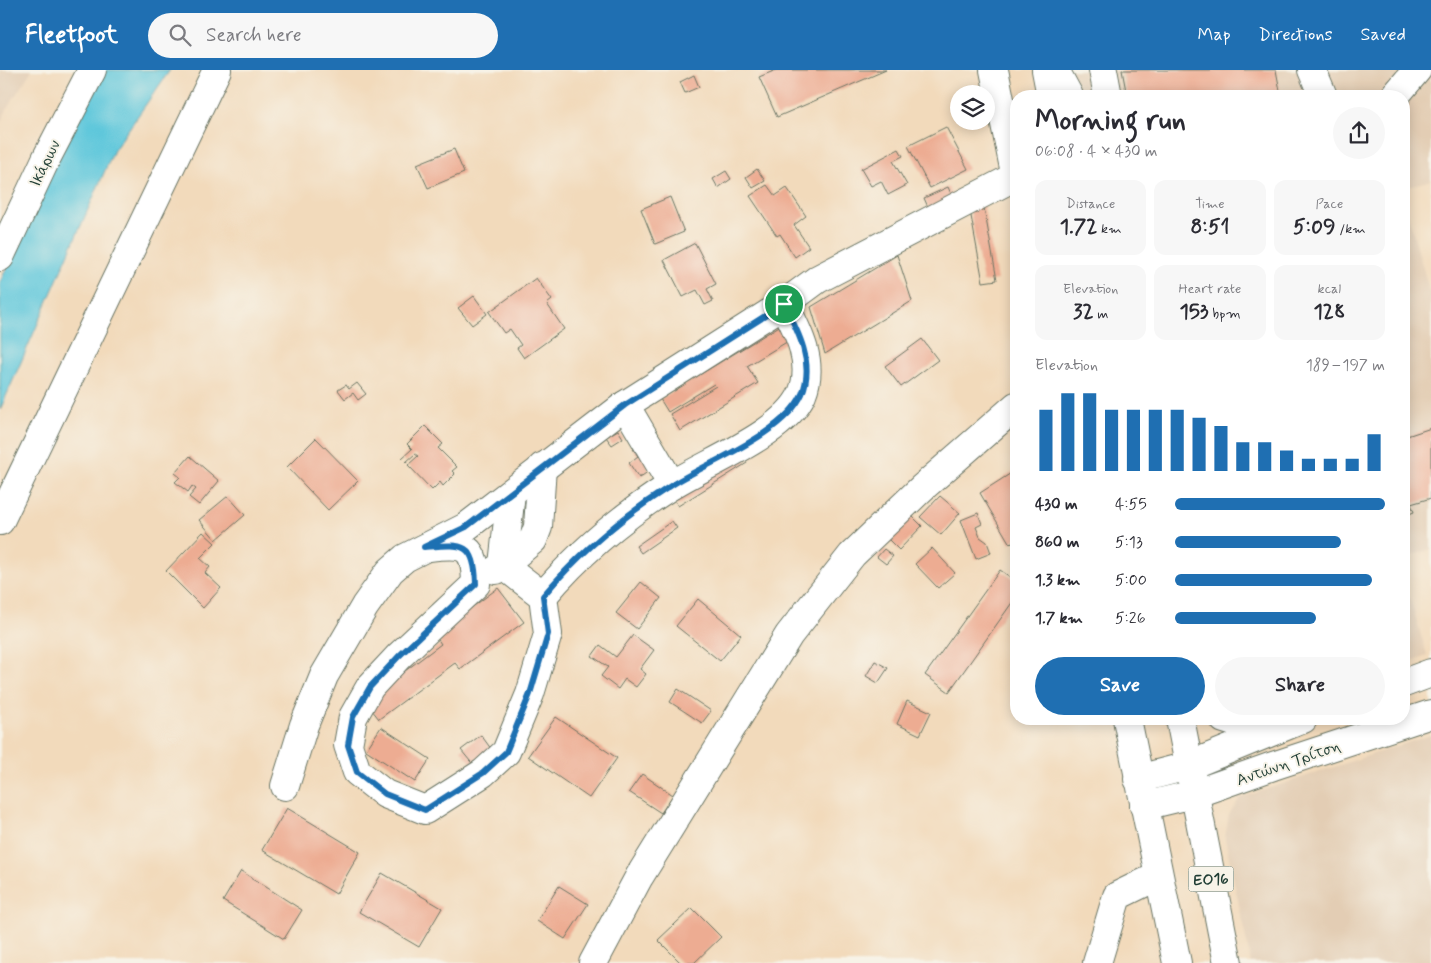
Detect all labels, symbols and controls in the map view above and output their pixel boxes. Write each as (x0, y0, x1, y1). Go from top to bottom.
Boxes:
search box (148, 13, 498, 58)
text: Fleetfoot (25, 20, 118, 51)
icon: search (166, 21, 194, 49)
text: Search here (206, 23, 302, 48)
text: Map (1198, 23, 1231, 47)
text: Directions (1259, 23, 1333, 47)
text: Saved (1361, 23, 1406, 47)
map controls (950, 85, 995, 130)
button: layers (950, 85, 995, 130)
text: Morning run (1035, 103, 1186, 140)
button: share (1333, 107, 1385, 159)
street label: Ικάρων (25, 137, 66, 191)
text: 06:08 · 4 × 430 m (1035, 141, 1158, 162)
text: Distance (1066, 195, 1115, 213)
text: Time (1195, 195, 1225, 213)
text: Pace (1315, 195, 1343, 213)
text: 1.72 (1060, 213, 1097, 241)
text: 8:51 (1190, 213, 1230, 241)
text: 5:09 (1293, 213, 1335, 241)
text: km (1097, 220, 1122, 238)
text: /km (1335, 220, 1366, 238)
text: Elevation (1063, 280, 1118, 298)
text: Heart rate (1179, 280, 1241, 298)
text: kcal (1318, 280, 1341, 298)
pin (763, 283, 805, 325)
icon: arrive (770, 290, 798, 318)
text: 32 (1073, 298, 1093, 326)
text: 153 (1179, 298, 1209, 326)
text: 128 (1313, 298, 1345, 326)
text: m (1093, 305, 1108, 323)
text: bpm (1209, 305, 1241, 323)
text: Elevation (1035, 355, 1098, 376)
text: 189–197 m (1306, 355, 1385, 376)
text: 430 m (1035, 494, 1078, 515)
text: 4:55 (1115, 494, 1147, 515)
text: 860 m (1035, 532, 1080, 553)
text: 5:13 (1115, 532, 1143, 553)
text: 1.3 km (1035, 570, 1080, 591)
text: 5:00 (1115, 570, 1147, 591)
text: 1.7 km (1035, 608, 1083, 629)
text: 5:26 (1115, 608, 1146, 629)
button: Save (1035, 657, 1205, 715)
button: Share (1215, 657, 1385, 715)
street label: Αντώνη Τρίτση (1234, 736, 1343, 791)
road number: ΕΟ16 (1188, 866, 1234, 892)

